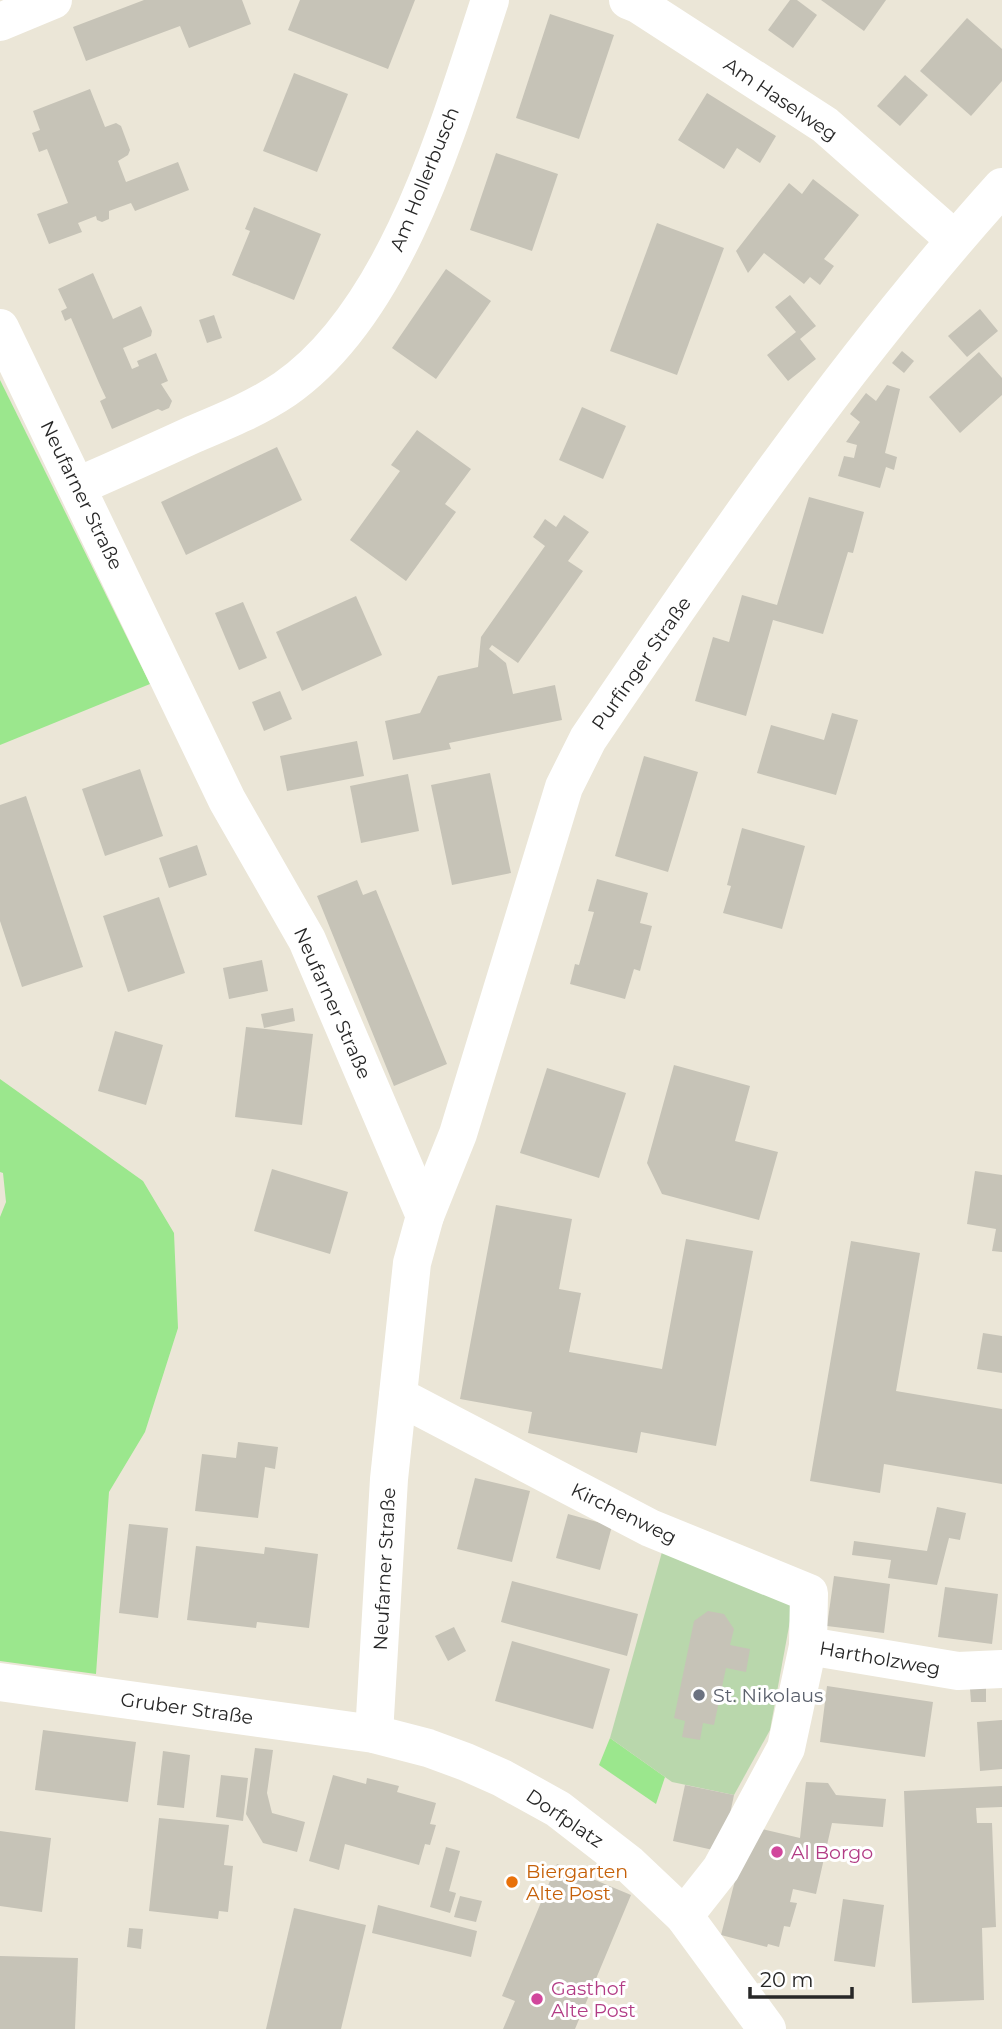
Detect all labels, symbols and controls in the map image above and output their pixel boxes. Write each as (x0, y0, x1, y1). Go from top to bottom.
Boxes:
street label: Am Haselweg (719, 53, 842, 146)
street label: Am Hollerbusch (385, 104, 464, 255)
street label: Neufarner Straße (35, 417, 128, 574)
street label: Purfinger Straße (587, 592, 696, 734)
street label: Neufarner Straße (289, 924, 376, 1082)
street label: Kirchenweg (567, 1478, 680, 1549)
street label: Neufarner Straße (369, 1487, 400, 1651)
street label: Hartholzweg (818, 1637, 942, 1680)
place label: St. Nikolaus (713, 1684, 823, 1707)
marker: St. Nikolaus (691, 1687, 707, 1703)
street label: Gruber Straße (119, 1688, 255, 1729)
street label: Dorfplatz (522, 1784, 608, 1853)
place label: Al Borgo (791, 1841, 873, 1864)
marker: Al Borgo (769, 1844, 785, 1860)
place label: Biergarten Alte Post (526, 1860, 628, 1905)
marker: Biergarten Alte Post (504, 1874, 520, 1890)
scale bar (750, 1955, 852, 1999)
text: 20 m (760, 1967, 814, 1992)
place label: Gasthof Alte Post (551, 1977, 636, 2022)
marker: Gasthof Alte Post (529, 1991, 545, 2007)

